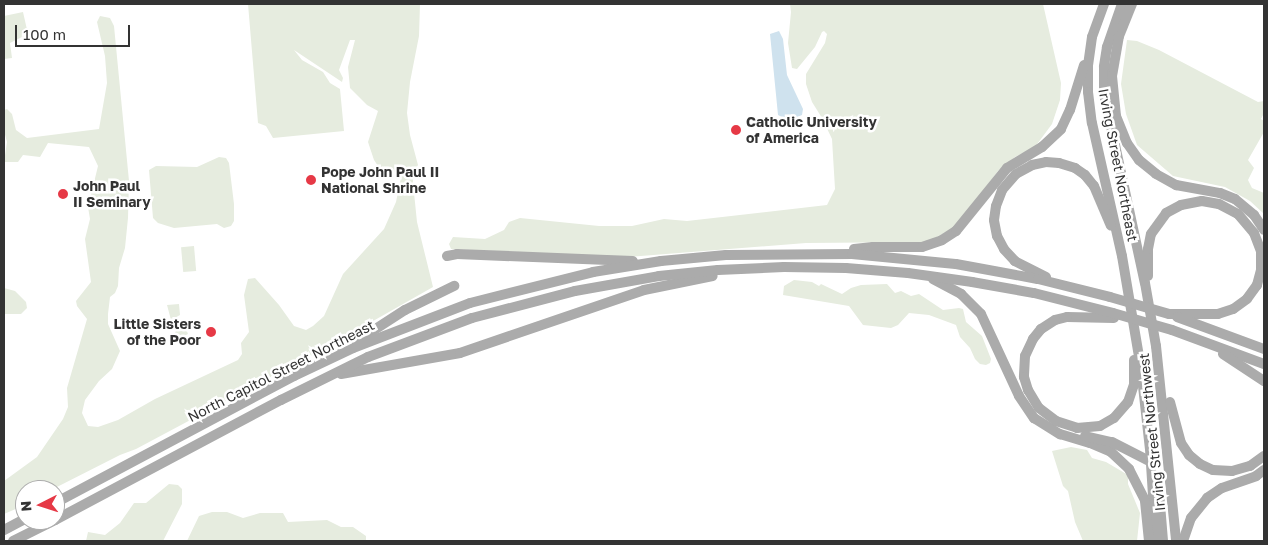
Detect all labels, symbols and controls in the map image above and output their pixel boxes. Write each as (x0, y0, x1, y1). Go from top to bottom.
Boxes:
scale bar (18, 15, 132, 47)
text: 100 m (23, 25, 66, 43)
street label: Irving Street Northeast (1095, 87, 1141, 243)
place label: Catholic University of America (746, 114, 877, 146)
marker: Catholic University of America (730, 124, 742, 136)
place label: Pope John Paul II National Shrine (321, 164, 439, 196)
marker: Pope John Paul II National Shrine (305, 174, 317, 186)
place label: John Paul II Seminary (73, 178, 151, 210)
marker: John Paul II Seminary (57, 188, 69, 200)
place label: Little Sisters of the Poor (114, 316, 201, 348)
street label: North Capitol Street Northeast (185, 316, 377, 426)
marker: Little Sisters of the Poor (205, 326, 217, 338)
street label: Irving Street Northwest (1135, 352, 1169, 512)
north arrow (15, 480, 65, 530)
text: N (17, 500, 34, 512)

